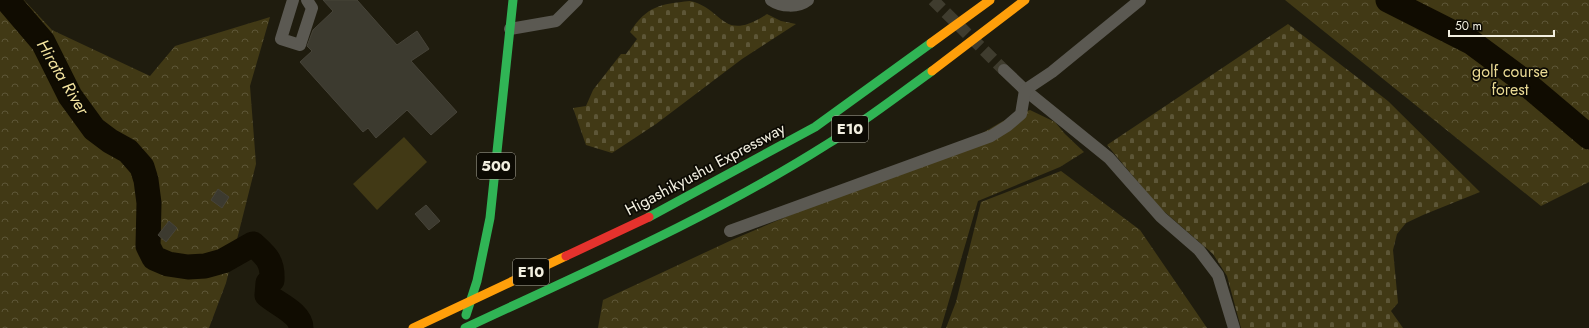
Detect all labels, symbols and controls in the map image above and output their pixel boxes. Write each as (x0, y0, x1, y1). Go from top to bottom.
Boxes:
scale bar (1449, 12, 1554, 38)
text: 50 m (1455, 17, 1482, 35)
water label: Hirata River (31, 35, 96, 120)
park label: golf course forest (1472, 60, 1548, 101)
street label: Higashikyushu Expressway (621, 116, 790, 221)
road number: E10 (832, 116, 868, 142)
road number: 500 (477, 153, 515, 179)
road number: E10 (513, 259, 549, 285)

